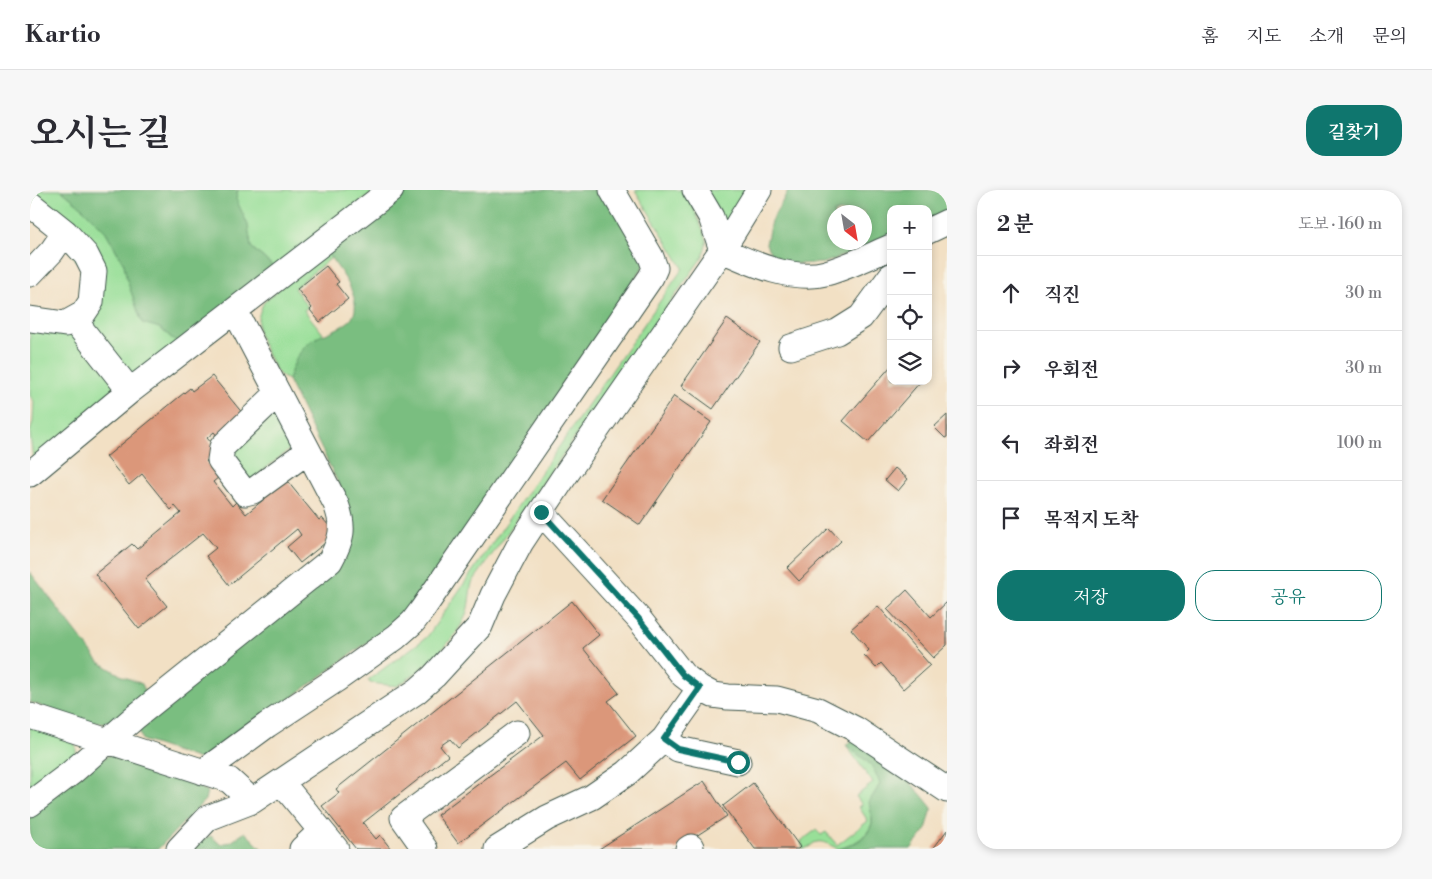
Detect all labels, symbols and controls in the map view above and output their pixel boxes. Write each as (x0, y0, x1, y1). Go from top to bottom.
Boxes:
text: Kartio (25, 20, 101, 50)
text: 홈 (1201, 25, 1219, 48)
text: 지도 (1247, 25, 1281, 48)
text: 소개 (1309, 25, 1344, 48)
text: 문의 (1372, 25, 1407, 48)
button: 길찾기 (1306, 105, 1402, 156)
text: 오시는 길 (30, 113, 171, 156)
north arrow (827, 205, 872, 250)
map controls (887, 205, 932, 385)
button: + (887, 205, 932, 250)
text: 2 분 (997, 212, 1034, 238)
text: 도보 · 160 m (1298, 214, 1382, 234)
button: − (887, 250, 932, 295)
icon: ahead (997, 279, 1025, 307)
text: 직진 (1044, 283, 1081, 307)
text: 30 m (1345, 283, 1382, 303)
button: locate (887, 295, 932, 340)
button: layers (887, 340, 932, 385)
icon: right (997, 354, 1025, 382)
text: 우회전 (1044, 358, 1099, 382)
text: 30 m (1345, 358, 1382, 378)
icon: left (997, 429, 1025, 457)
text: 좌회전 (1044, 433, 1099, 457)
text: 100 m (1337, 433, 1382, 453)
route end (530, 501, 553, 524)
icon: arrive (997, 504, 1025, 532)
text: 목적지 도착 (1044, 508, 1139, 532)
button: 저장 (997, 570, 1185, 621)
button: 공유 (1195, 570, 1382, 621)
route start (727, 751, 750, 774)

